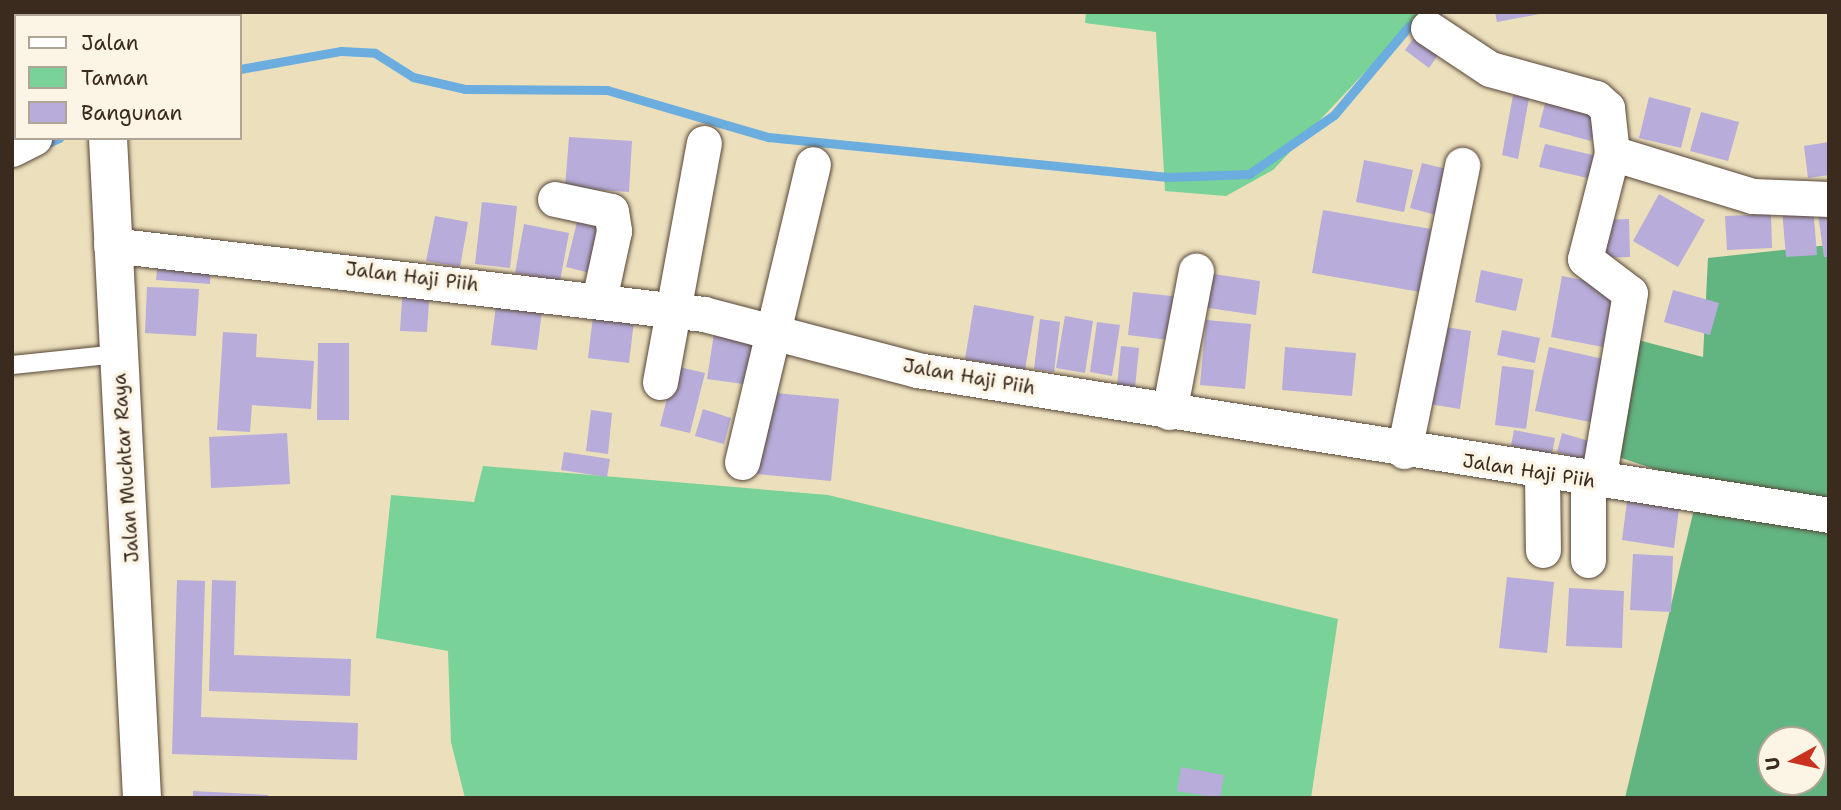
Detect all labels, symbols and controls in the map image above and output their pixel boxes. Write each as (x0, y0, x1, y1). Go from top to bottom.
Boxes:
legend (14, 14, 242, 140)
text: Jalan (81, 29, 139, 57)
text: Taman (81, 64, 148, 92)
text: Bangunan (81, 99, 182, 127)
street label: Jalan Haji Piih (344, 258, 480, 296)
street label: Jalan Haji Piih (901, 354, 1037, 400)
street label: Jalan Muchtar Raya (108, 372, 144, 564)
street label: Jalan Haji Piih (1461, 449, 1597, 493)
north arrow (1757, 726, 1827, 796)
text: U (1759, 756, 1786, 772)

